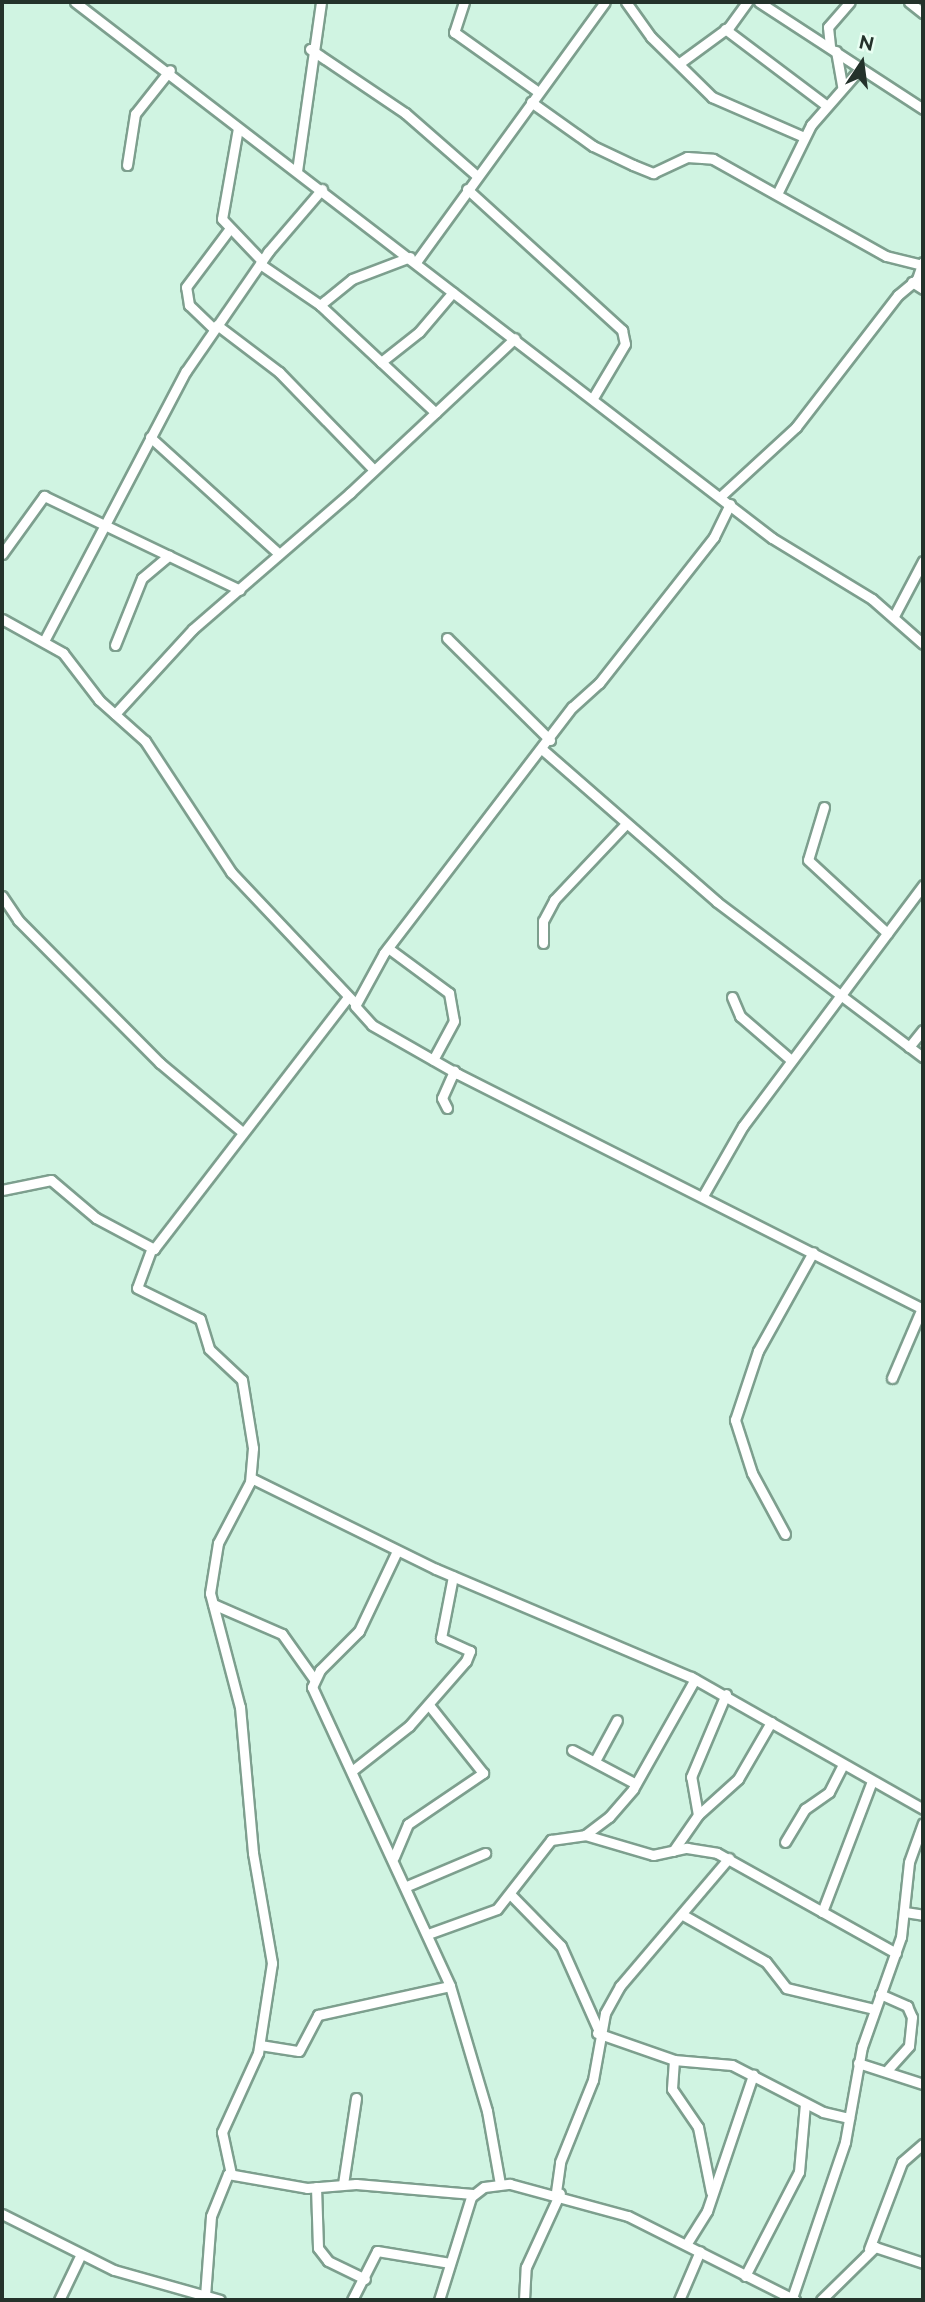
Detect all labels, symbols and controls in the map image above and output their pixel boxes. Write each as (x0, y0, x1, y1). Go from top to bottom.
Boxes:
north arrow (827, 28, 897, 98)
text: N (857, 30, 876, 55)

